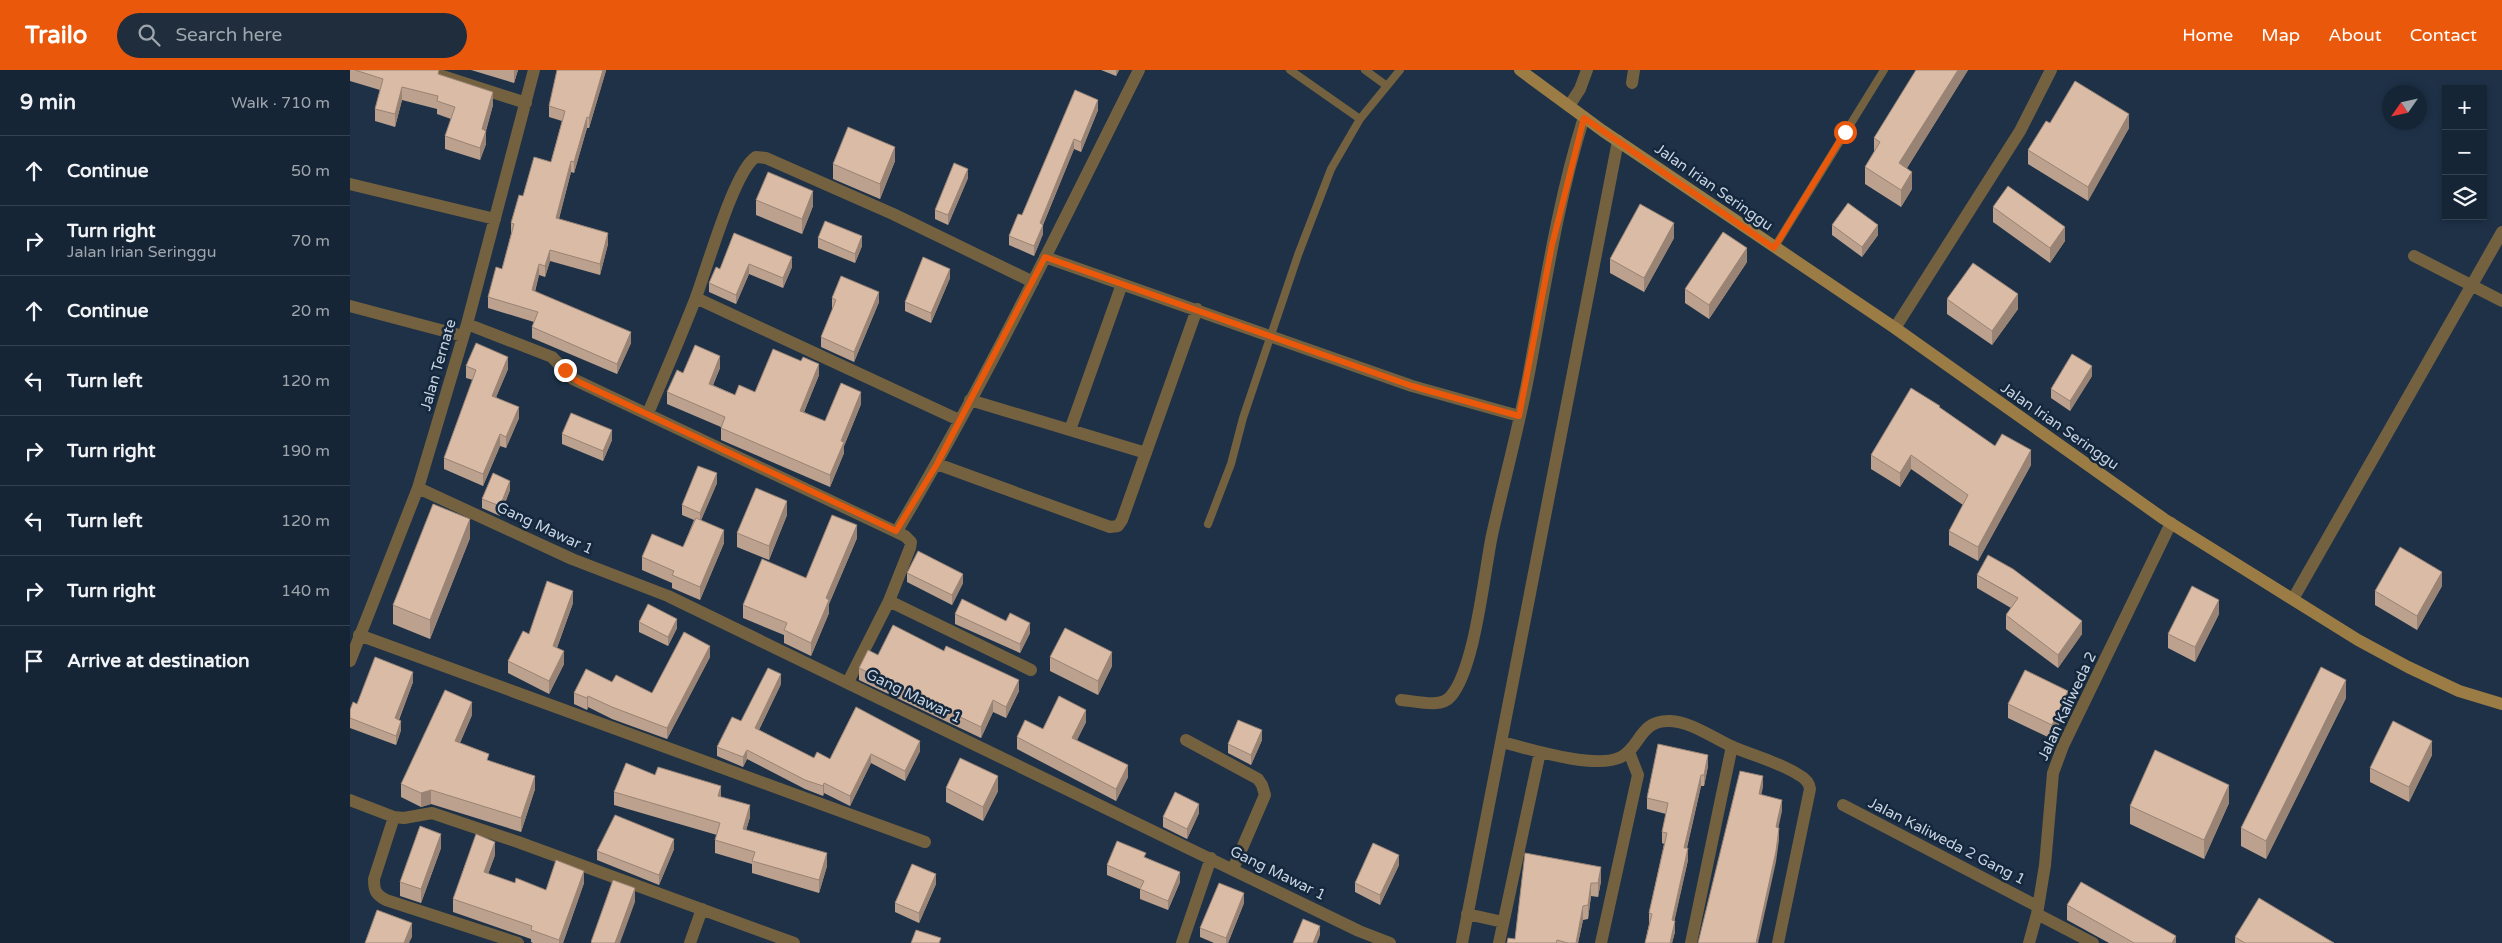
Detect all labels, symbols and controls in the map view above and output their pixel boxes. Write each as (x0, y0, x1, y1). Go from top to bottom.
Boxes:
search box (117, 13, 467, 58)
text: Trailo (25, 21, 87, 50)
icon: search (135, 21, 163, 49)
text: Search here (175, 24, 282, 46)
text: Home (2182, 24, 2233, 46)
text: Map (2261, 24, 2300, 46)
text: About (2328, 24, 2382, 46)
text: Contact (2410, 24, 2477, 46)
north arrow (2382, 85, 2427, 130)
map controls (2442, 85, 2487, 220)
button: + (2442, 85, 2487, 130)
text: 9 min (20, 90, 76, 115)
text: Walk · 710 m (231, 93, 330, 113)
route start (1834, 121, 1857, 144)
button: − (2442, 130, 2487, 175)
street label: Jalan Irian Seringgu (1651, 139, 1777, 235)
icon: ahead (20, 157, 48, 185)
text: Continue (67, 160, 149, 182)
text: 50 m (291, 161, 330, 181)
button: layers (2442, 175, 2487, 220)
text: Turn right (67, 220, 155, 242)
icon: right (20, 227, 48, 255)
text: 70 m (291, 231, 330, 251)
text: Jalan Irian Seringgu (67, 242, 216, 262)
icon: ahead (20, 297, 48, 325)
text: Continue (67, 300, 149, 322)
text: 20 m (291, 301, 330, 321)
street label: Jalan Ternate (416, 317, 460, 413)
route end (554, 359, 577, 382)
icon: left (20, 367, 48, 395)
text: Turn left (67, 370, 143, 392)
text: 120 m (281, 371, 330, 391)
street label: Jalan Irian Seringgu (1997, 378, 2123, 474)
icon: right (20, 437, 48, 465)
text: Turn right (67, 440, 155, 462)
text: 190 m (281, 441, 330, 461)
street label: Gang Mawar 1 (494, 498, 596, 558)
icon: left (20, 507, 48, 535)
text: Turn left (67, 510, 143, 532)
text: 120 m (281, 511, 330, 531)
icon: right (20, 577, 48, 605)
text: Turn right (67, 580, 155, 602)
text: 140 m (281, 581, 330, 601)
icon: arrive (20, 647, 48, 675)
street label: Jalan Kaliweda 2 (2034, 649, 2100, 763)
text: Arrive at destination (67, 650, 250, 672)
street label: Gang Mawar 1 (863, 665, 965, 727)
street label: Jalan Kaliweda 2 Gang 1 (1866, 794, 2028, 888)
street label: Gang Mawar 1 (1227, 842, 1329, 904)

